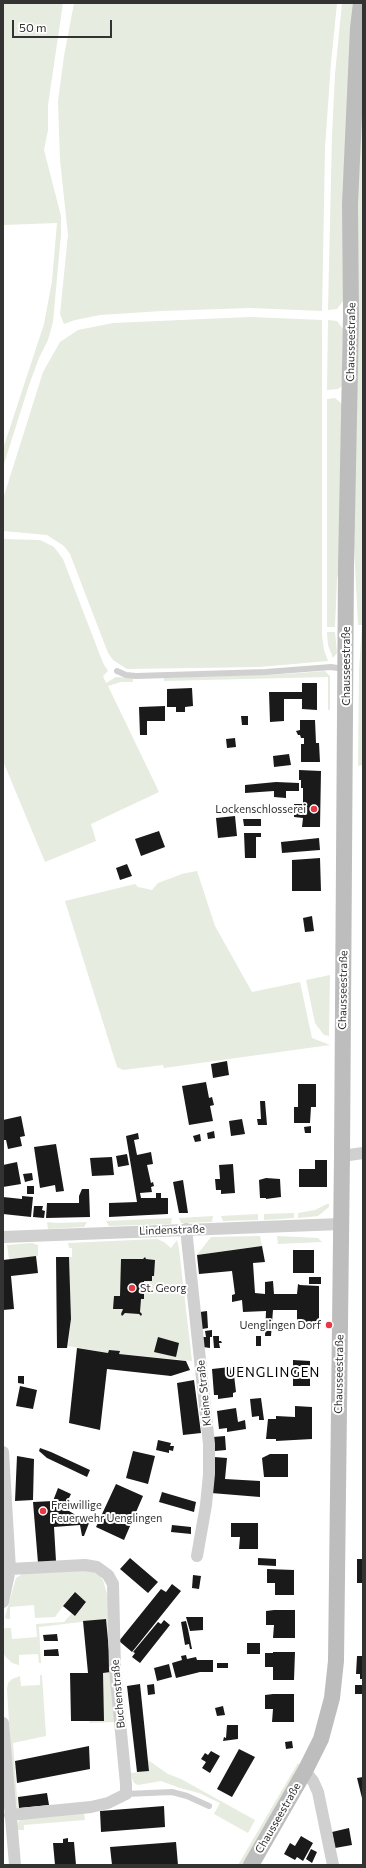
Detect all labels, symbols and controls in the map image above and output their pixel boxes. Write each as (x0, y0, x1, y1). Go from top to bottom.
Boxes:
scale bar (14, 12, 114, 38)
text: 50 m (19, 20, 47, 34)
street label: Chausseestraße (344, 302, 358, 382)
street label: Chausseestraße (339, 626, 353, 706)
place label: Lockenschlosserei (215, 802, 306, 816)
marker: Lockenschlosserei (309, 804, 319, 814)
street label: Chausseestraße (336, 950, 350, 1030)
street label: Lindenstraße (139, 1222, 205, 1238)
place label: St. Georg (140, 1281, 186, 1295)
marker: St. Georg (127, 1283, 137, 1293)
place label: Uenglingen Dorf (239, 1318, 321, 1332)
marker: Uenglingen Dorf (324, 1320, 334, 1330)
street label: Chausseestraße (332, 1334, 346, 1414)
street label: Kleine Straße (194, 1359, 214, 1427)
district label: UENGLINGEN (226, 1365, 320, 1381)
place label: Freiwillige Feuerwehr Uenglingen (51, 1498, 162, 1524)
marker: Freiwillige Feuerwehr Uenglingen (38, 1506, 48, 1516)
street label: Buchenstraße (108, 1659, 128, 1729)
street label: Chausseestraße (252, 1780, 304, 1856)

